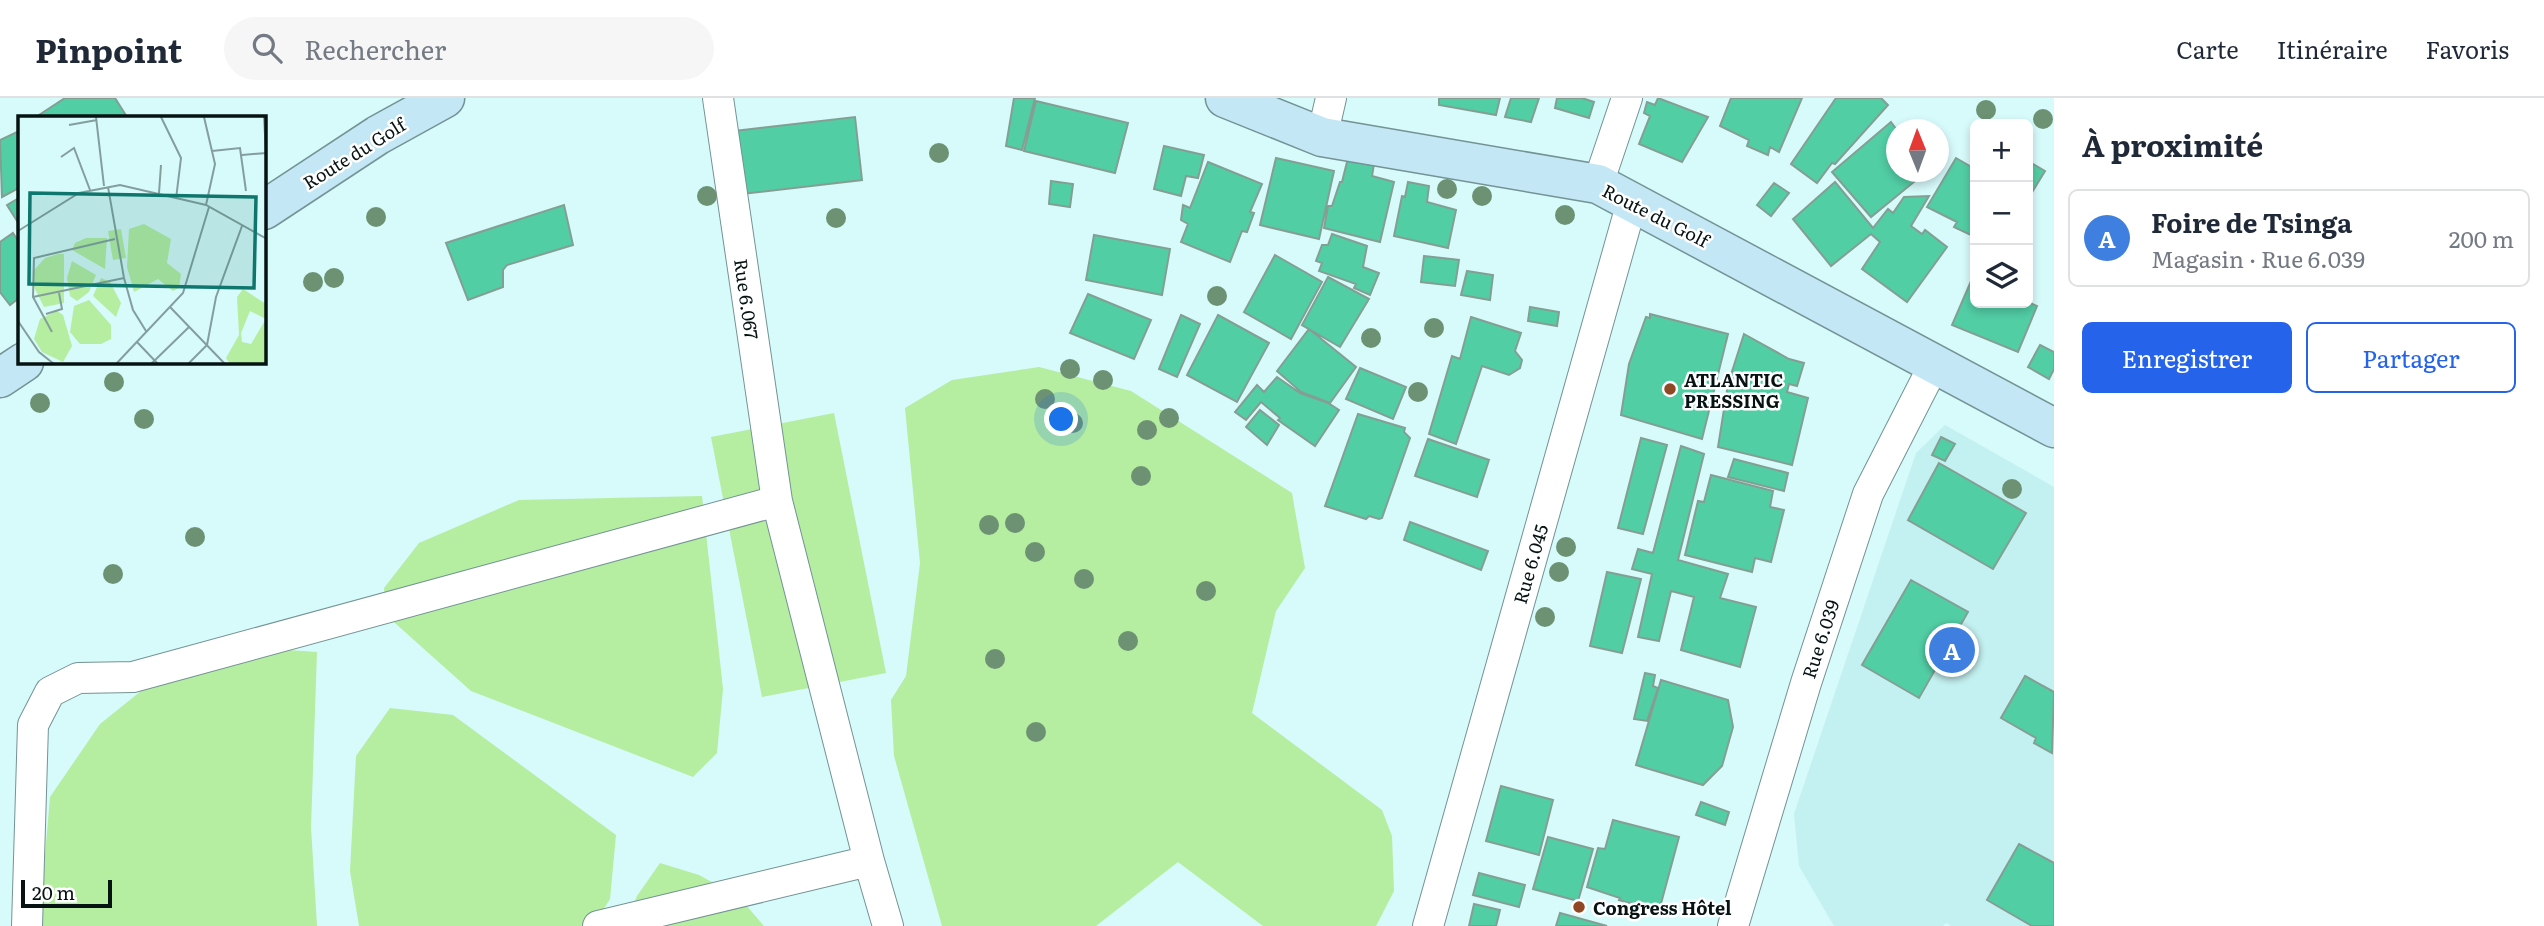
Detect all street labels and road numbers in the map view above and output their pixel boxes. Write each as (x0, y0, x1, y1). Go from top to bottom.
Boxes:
street label: Route du Golf (297, 110, 412, 195)
street label: Route du Golf (1598, 177, 1716, 254)
street label: Rue 6.067 (728, 257, 766, 341)
street label: Rue 6.045 (1506, 521, 1554, 607)
street label: Rue 6.039 (1795, 596, 1845, 682)

